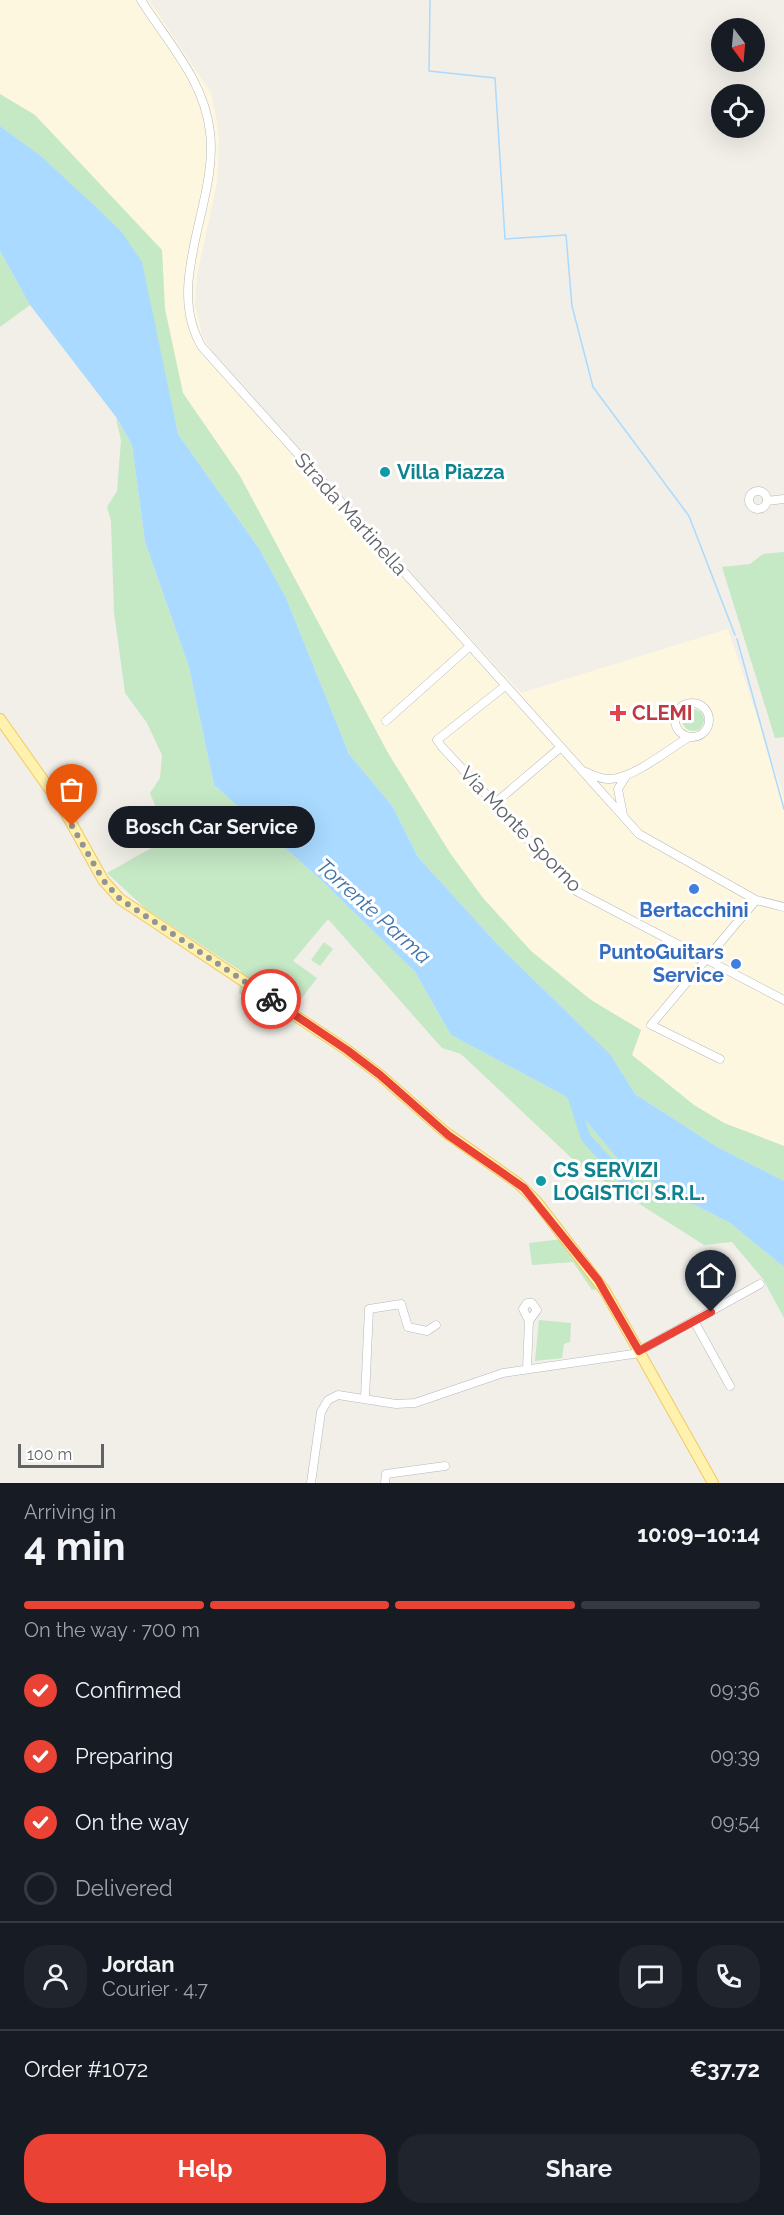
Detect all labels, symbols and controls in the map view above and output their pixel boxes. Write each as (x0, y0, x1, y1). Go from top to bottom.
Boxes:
north arrow (711, 18, 765, 72)
map controls (711, 18, 765, 138)
button: locate (711, 84, 765, 138)
street label: Strada Martinella (290, 448, 412, 580)
place label: Villa Piazza (397, 460, 505, 484)
marker: Villa Piazza (378, 465, 392, 479)
place label: CLEMI (632, 701, 692, 725)
marker: CLEMI (609, 704, 627, 722)
street label: Via Monte Sporno (455, 761, 587, 897)
pin (46, 764, 97, 826)
icon: bag (55, 773, 88, 806)
callout: Bosch Car Service (108, 805, 315, 847)
text: Bosch Car Service (125, 815, 298, 839)
water label: Torrente Parma (312, 853, 436, 969)
marker: Bertacchini (687, 882, 701, 896)
place label: Bertacchini (639, 898, 749, 922)
place label: PuntoGuitars Service (599, 940, 724, 987)
marker: PuntoGuitars Service (729, 957, 743, 971)
courier (241, 969, 301, 1029)
icon: bike (255, 983, 288, 1016)
place label: CS SERVIZI LOGISTICI S.R.L. (553, 1158, 705, 1205)
marker: CS SERVIZI LOGISTICI S.R.L. (534, 1174, 548, 1188)
pin (685, 1250, 736, 1312)
icon: home (694, 1259, 727, 1292)
scale bar (18, 1441, 104, 1468)
text: 100 m (27, 1445, 72, 1464)
text: Arriving in (24, 1500, 116, 1524)
text: 10:09–10:14 (637, 1521, 760, 1547)
text: 4 min (24, 1523, 125, 1569)
text: On the way · 700 m (24, 1618, 200, 1642)
icon: check (24, 1674, 57, 1707)
text: Confirmed (75, 1677, 182, 1703)
text: 09:36 (710, 1678, 760, 1702)
icon: check (24, 1740, 57, 1773)
text: Preparing (75, 1743, 173, 1769)
text: 09:39 (710, 1744, 760, 1768)
icon: check (24, 1806, 57, 1839)
text: On the way (75, 1809, 189, 1835)
text: 09:54 (710, 1810, 760, 1834)
text: Delivered (75, 1875, 173, 1901)
button: person (24, 1945, 87, 2008)
button: chat (619, 1945, 682, 2008)
button: phone (697, 1945, 760, 2008)
text: Jordan (102, 1951, 174, 1977)
text: Courier · 4.7 (102, 1977, 208, 2001)
text: Order #1072 (24, 2056, 148, 2082)
text: €37.72 (690, 2056, 760, 2082)
button: Help (24, 2134, 386, 2203)
button: Share (398, 2134, 760, 2203)

